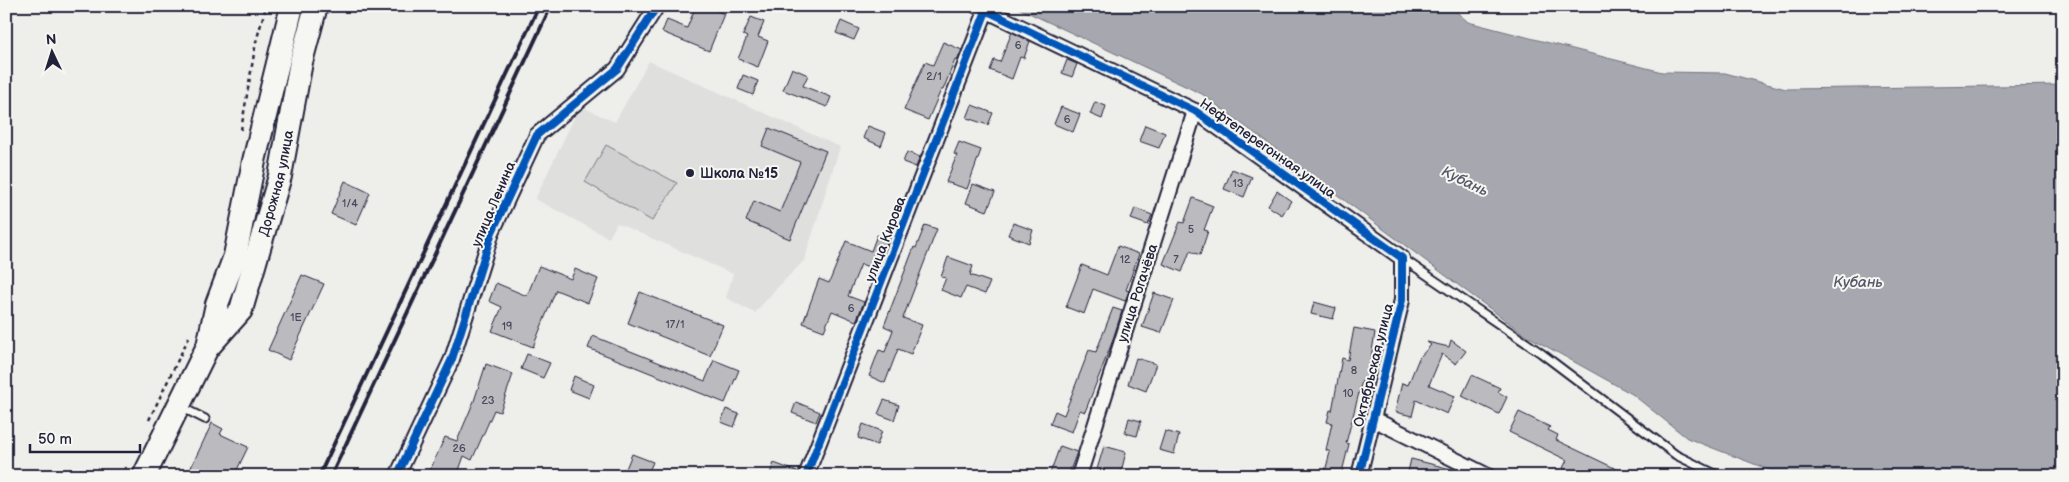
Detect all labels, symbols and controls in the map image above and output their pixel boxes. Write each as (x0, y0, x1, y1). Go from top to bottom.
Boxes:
north arrow (28, 28, 78, 78)
text: N (45, 31, 57, 48)
house number: 6 (1015, 39, 1022, 52)
house number: 2/1 (926, 70, 942, 83)
street label: Нефтеперегонная улица (1196, 95, 1340, 202)
house number: 6 (1064, 113, 1071, 126)
street label: Дорожная улица (255, 128, 297, 238)
street label: улица Ленина (468, 158, 519, 249)
water label: Кубань (1438, 162, 1491, 201)
place label: Школа №15 (700, 165, 778, 182)
marker: Школа №15 (684, 167, 696, 179)
house number: 13 (1232, 177, 1244, 190)
street label: улица Кирова (861, 193, 910, 284)
house number: 1/4 (342, 197, 358, 210)
house number: 5 (1188, 223, 1194, 236)
street label: улица Рогачёва (1114, 241, 1162, 345)
house number: 12 (1120, 253, 1131, 266)
house number: 7 (1173, 253, 1179, 266)
water label: Кубань (1833, 273, 1883, 292)
street label: Октябрьская улица (1350, 301, 1397, 429)
house number: 6 (848, 302, 855, 315)
house number: 1Е (290, 311, 302, 324)
house number: 17/1 (666, 318, 684, 331)
house number: 19 (502, 320, 512, 333)
house number: 8 (1351, 364, 1357, 377)
house number: 10 (1343, 387, 1354, 400)
house number: 23 (481, 394, 495, 407)
scale bar (30, 422, 140, 454)
text: 50 m (38, 430, 72, 449)
house number: 26 (452, 442, 466, 455)

